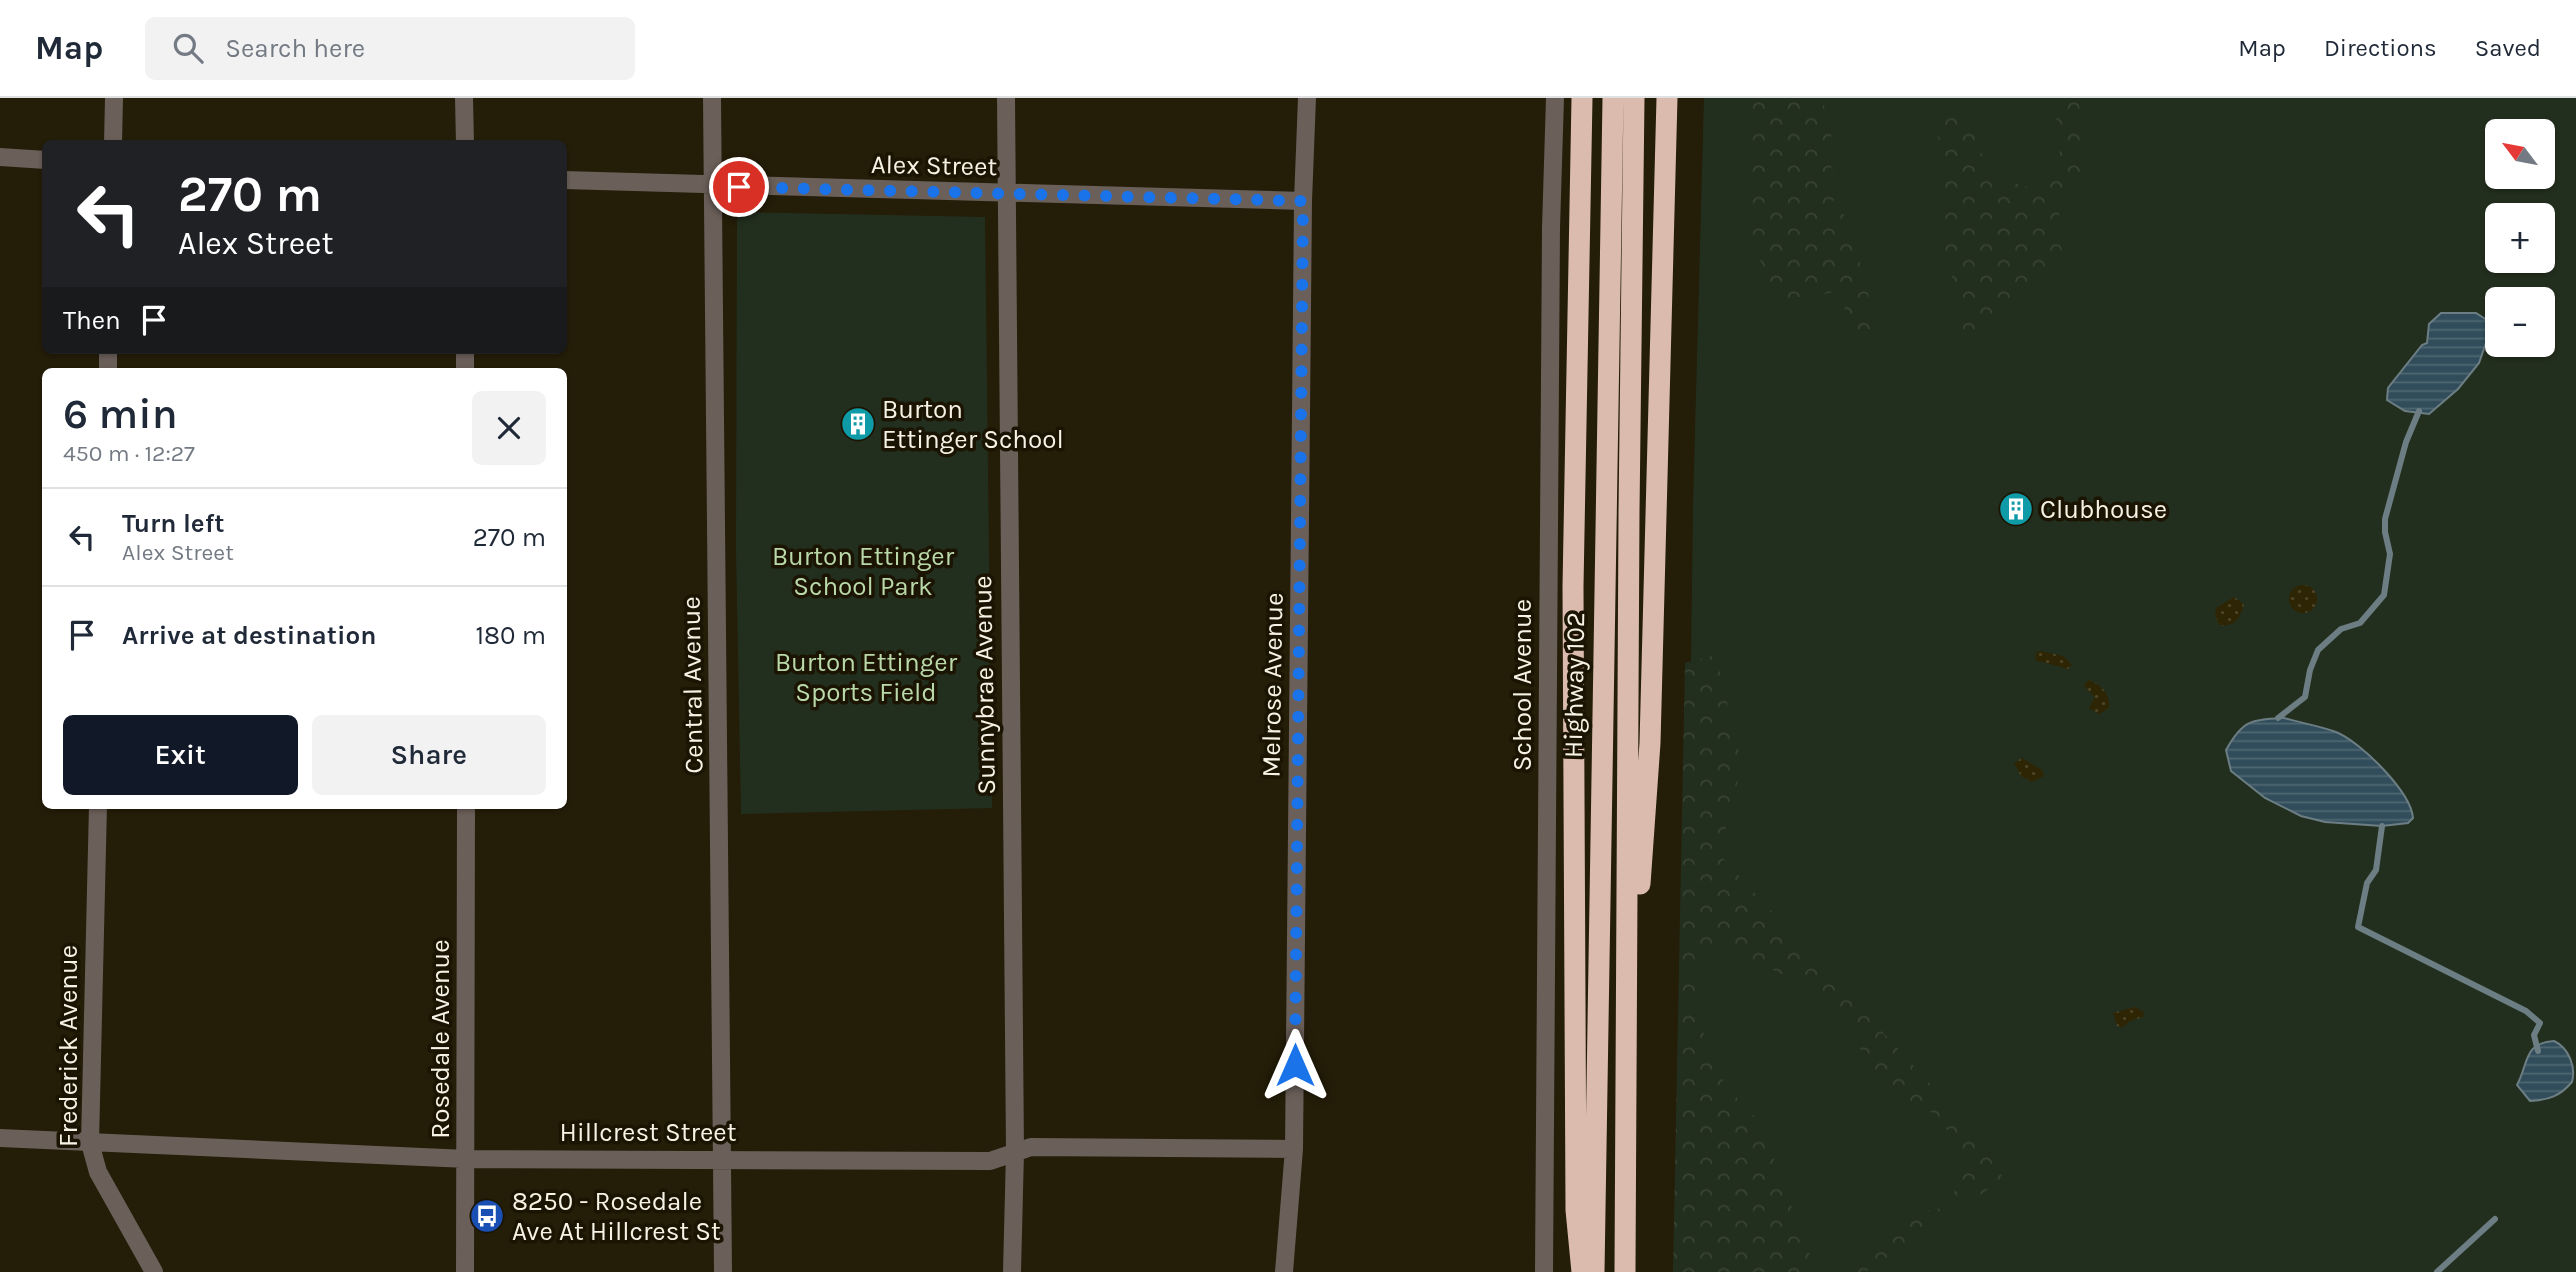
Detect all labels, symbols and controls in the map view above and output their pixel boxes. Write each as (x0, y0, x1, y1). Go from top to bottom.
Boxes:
search box (145, 17, 635, 80)
text: Map (35, 29, 103, 67)
icon: search (169, 29, 207, 67)
text: Search here (225, 33, 365, 64)
text: Map (2238, 34, 2286, 62)
text: Directions (2324, 34, 2437, 62)
text: Saved (2475, 34, 2541, 62)
north arrow (2485, 119, 2555, 189)
map controls (2485, 119, 2555, 357)
street label: Alex Street (871, 149, 998, 182)
pin (709, 157, 769, 217)
text: 270 m (178, 166, 322, 223)
icon: left (63, 168, 154, 259)
icon: arrive (720, 168, 758, 206)
button: + (2485, 203, 2555, 273)
text: Alex Street (178, 225, 334, 262)
button: − (2485, 287, 2555, 357)
icon: arrive (135, 301, 173, 339)
text: Then (63, 305, 121, 336)
text: 6 min (63, 389, 178, 439)
button: close (472, 391, 546, 465)
place label: Burton Ettinger School (882, 394, 1064, 455)
building icon: Burton Ettinger School (839, 405, 877, 443)
text: 450 m · 12:27 (63, 440, 195, 467)
building icon: Clubhouse (1997, 490, 2035, 528)
place label: Clubhouse (2040, 494, 2167, 525)
text: Turn left (122, 508, 224, 539)
icon: left (63, 518, 101, 556)
text: 270 m (473, 522, 546, 553)
text: Alex Street (122, 539, 234, 566)
park label: Burton Ettinger School Park (772, 541, 955, 602)
street label: Sunnybrae Avenue (967, 575, 1002, 795)
street label: Melrose Avenue (1255, 592, 1290, 778)
street label: Central Avenue (675, 596, 710, 774)
street label: School Avenue (1507, 599, 1538, 771)
street label: Highway 102 (1558, 612, 1591, 758)
icon: arrive (63, 616, 101, 654)
text: Arrive at destination (122, 620, 376, 651)
text: 180 m (476, 620, 546, 651)
park label: Burton Ettinger Sports Field (775, 647, 958, 708)
button: Exit (63, 715, 298, 795)
button: Share (312, 715, 546, 795)
street label: Rosedale Avenue (425, 939, 456, 1139)
street label: Frederick Avenue (53, 945, 84, 1147)
position arrow (1258, 1028, 1332, 1102)
street label: Hillcrest Street (560, 1117, 737, 1148)
place label: 8250 - Rosedale Ave At Hillcrest St (512, 1186, 721, 1247)
bus stop icon: 8250 - Rosedale Ave At Hillcrest St (468, 1197, 506, 1235)

